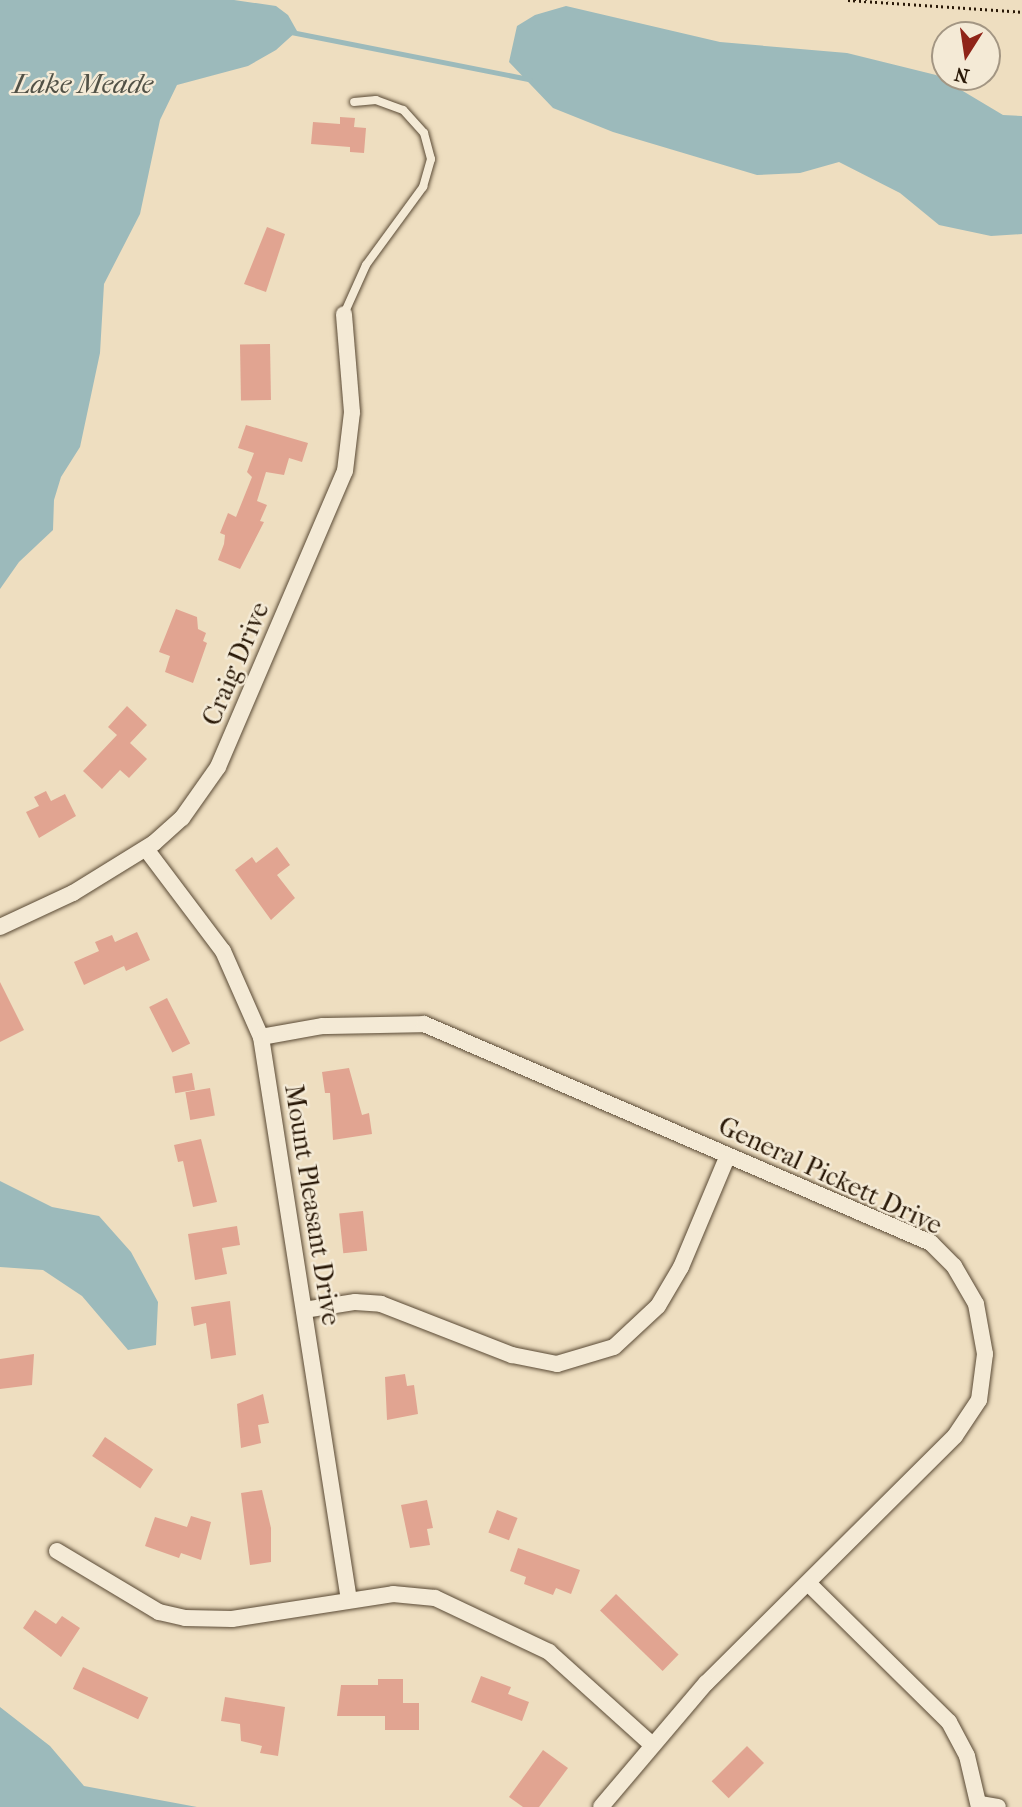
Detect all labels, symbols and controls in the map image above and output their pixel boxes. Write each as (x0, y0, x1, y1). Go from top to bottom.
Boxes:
north arrow (931, 21, 1001, 91)
text: N (953, 62, 971, 87)
water label: Lake Meade (13, 67, 153, 101)
street label: Craig Drive (196, 598, 276, 730)
street label: Mount Pleasant Drive (278, 1082, 346, 1328)
street label: General Pickett Drive (713, 1111, 947, 1241)

